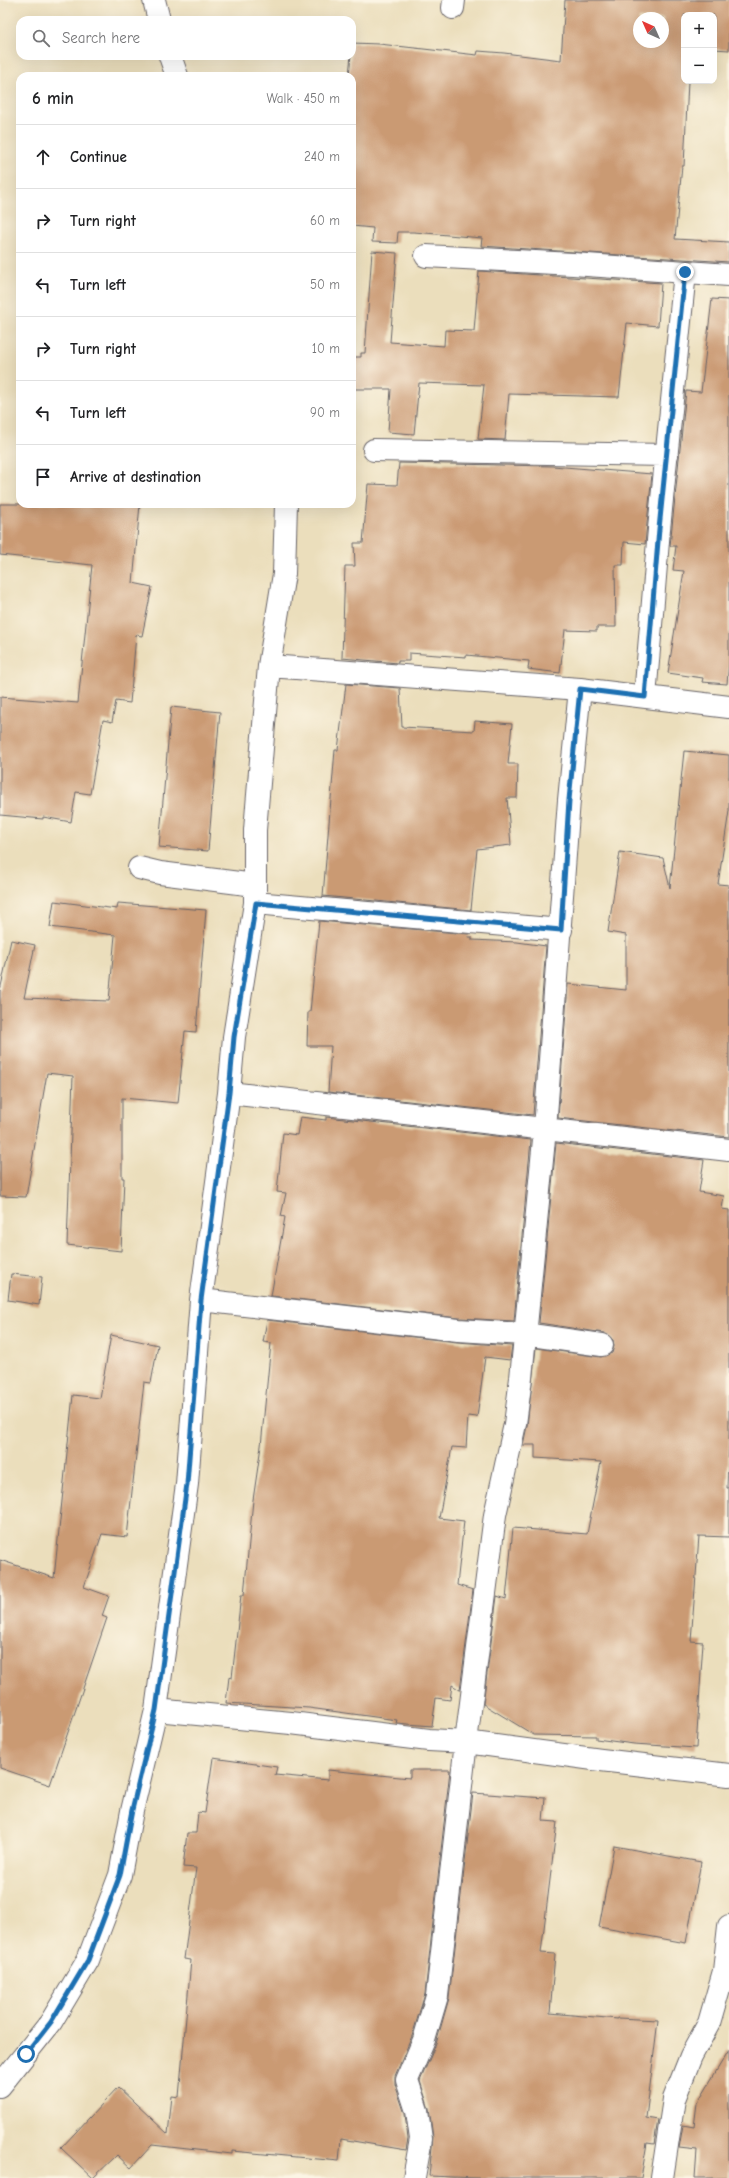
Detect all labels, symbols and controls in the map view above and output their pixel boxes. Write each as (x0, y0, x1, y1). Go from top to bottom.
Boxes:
north arrow (633, 12, 669, 48)
map controls (681, 12, 717, 84)
button: + (681, 12, 717, 48)
search box (16, 16, 356, 60)
icon: search (30, 27, 52, 49)
text: Search here (62, 29, 140, 47)
button: − (681, 48, 717, 84)
text: 6 min (32, 89, 74, 108)
text: Walk · 450 m (266, 91, 340, 106)
icon: ahead (32, 146, 54, 168)
text: Continue (70, 148, 127, 166)
text: 240 m (304, 149, 340, 164)
icon: right (32, 210, 54, 232)
text: Turn right (70, 212, 136, 230)
text: 60 m (310, 213, 340, 228)
route end (676, 263, 694, 281)
icon: left (32, 274, 54, 296)
text: Turn left (70, 276, 126, 294)
text: 50 m (310, 277, 340, 292)
icon: right (32, 338, 54, 360)
text: Turn right (70, 340, 136, 358)
text: 10 m (312, 341, 340, 356)
icon: left (32, 402, 54, 424)
text: Turn left (70, 404, 126, 422)
text: 90 m (310, 405, 340, 420)
icon: arrive (32, 466, 54, 488)
text: Arrive at destination (70, 468, 201, 486)
route start (17, 2045, 35, 2063)

